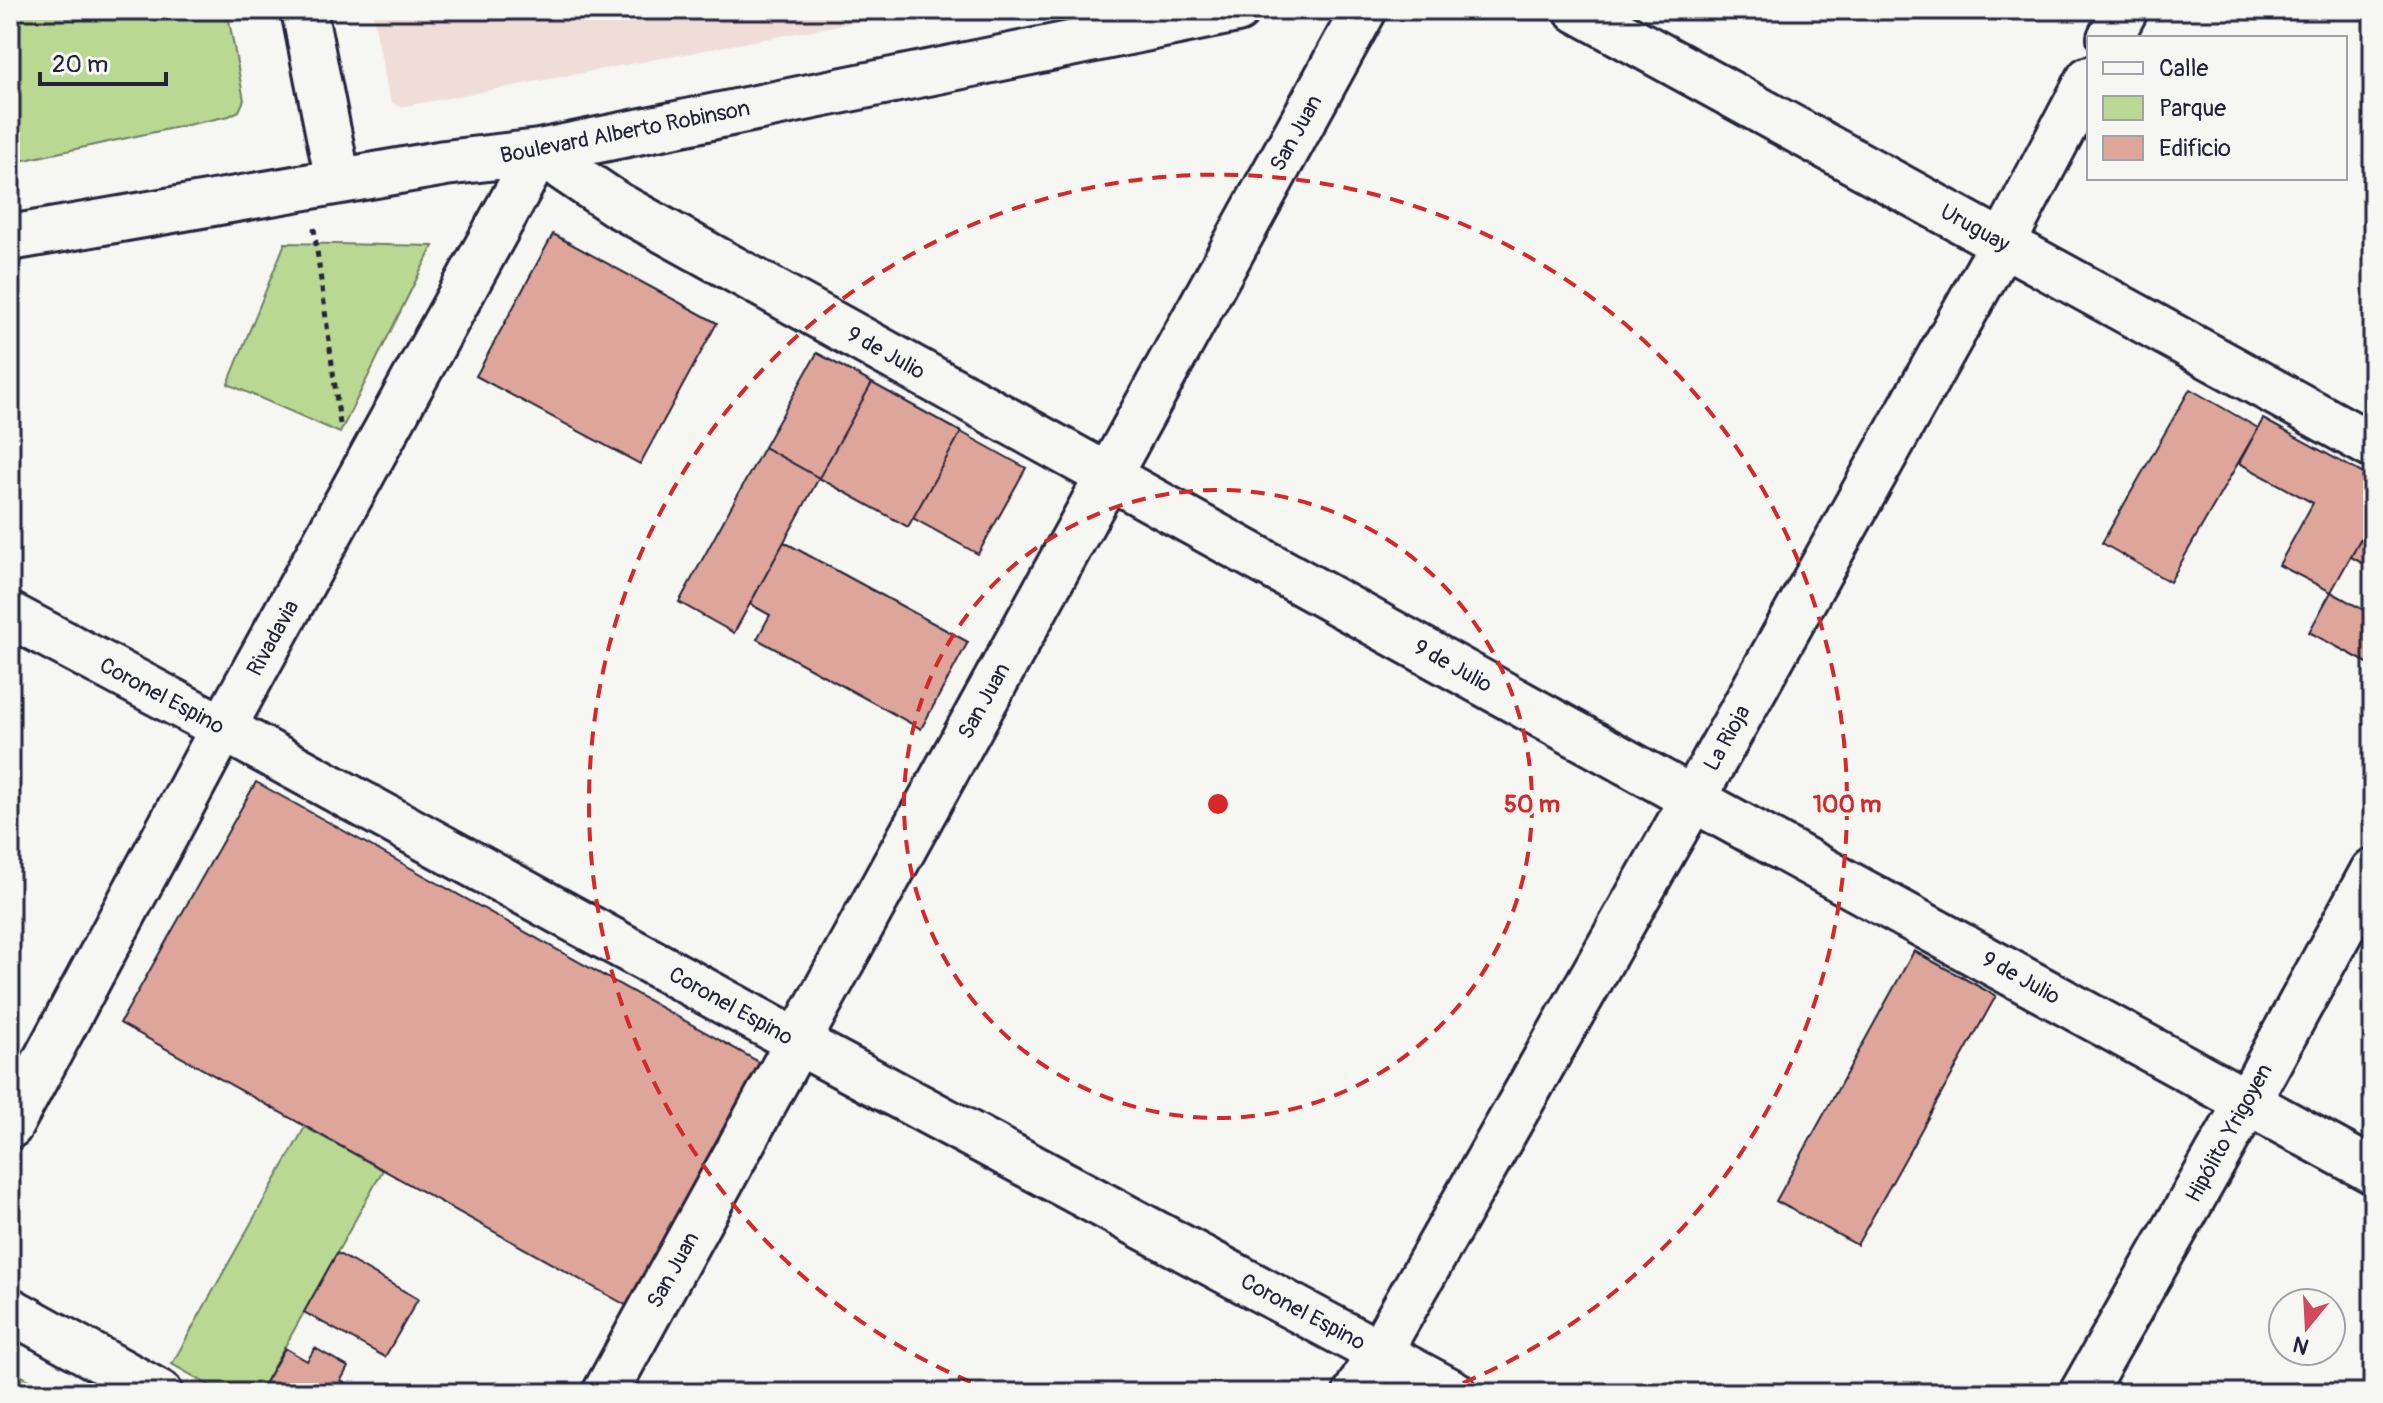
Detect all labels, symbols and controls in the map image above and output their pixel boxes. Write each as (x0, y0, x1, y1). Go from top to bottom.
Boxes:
scale bar (40, 36, 166, 86)
legend (2087, 36, 2347, 180)
text: 20 m (52, 50, 108, 79)
text: Calle (2159, 54, 2208, 83)
street label: San Juan (1264, 90, 1328, 176)
street label: Boulevard Alberto Robinson (498, 94, 752, 170)
text: Parque (2159, 94, 2226, 123)
text: Edificio (2159, 134, 2231, 163)
street label: Uruguay (1935, 198, 2015, 258)
street label: 9 de Julio (842, 320, 930, 386)
street label: Rivadavia (241, 595, 305, 681)
street label: 9 de Julio (1409, 633, 1497, 699)
street label: Coronel Espino (95, 651, 230, 741)
street label: San Juan (952, 658, 1016, 744)
street label: La Rioja (1698, 700, 1756, 776)
centre of rings (1204, 790, 1232, 818)
text: 50 m (1504, 790, 1560, 819)
text: 100 m (1813, 790, 1881, 819)
street label: 9 de Julio (1977, 945, 2065, 1011)
street label: Coronel Espino (664, 960, 798, 1052)
street label: Hipólito Yrigoyen (2179, 1059, 2279, 1207)
street label: San Juan (641, 1227, 705, 1313)
street label: Coronel Espino (1236, 1267, 1371, 1357)
north arrow (2267, 1287, 2347, 1367)
text: N (2290, 1329, 2313, 1361)

